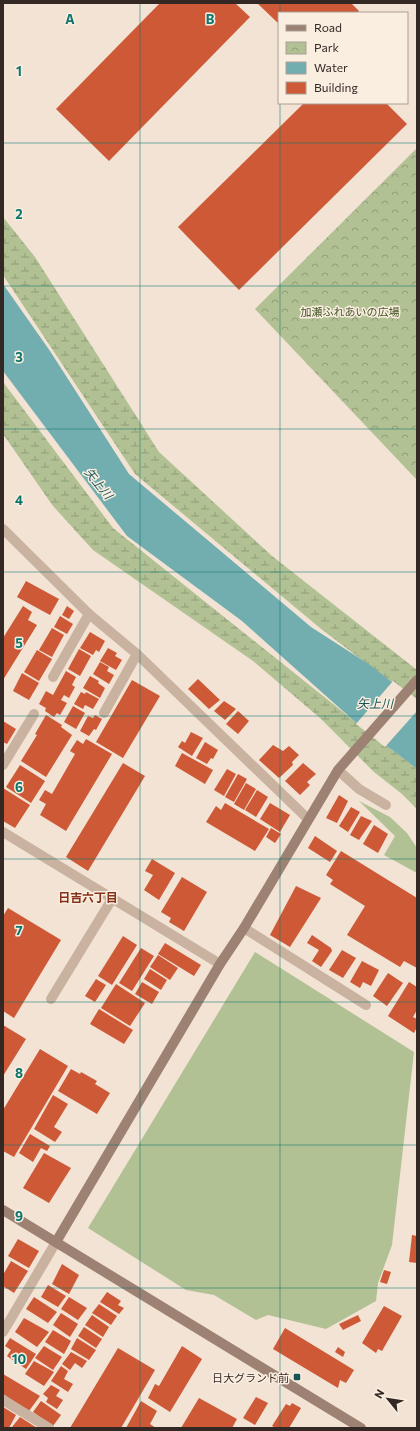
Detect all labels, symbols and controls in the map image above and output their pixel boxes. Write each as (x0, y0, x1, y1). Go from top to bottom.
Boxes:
text: A (65, 11, 75, 27)
text: B (206, 11, 215, 27)
legend (278, 12, 408, 104)
text: Road (314, 20, 342, 34)
text: Park (314, 40, 340, 54)
text: Water (314, 60, 348, 74)
text: 1 (16, 63, 22, 79)
text: Building (314, 80, 358, 94)
text: 2 (15, 206, 23, 222)
park label: 加瀬ふれあいの広場 (301, 305, 400, 318)
text: 3 (15, 349, 23, 365)
water label: 矢上川 (82, 465, 117, 503)
text: 4 (15, 492, 23, 508)
text: 5 (15, 635, 23, 651)
water label: 矢上川 (357, 696, 395, 710)
text: 6 (15, 779, 23, 795)
district label: 日吉六丁目 (58, 890, 118, 904)
text: 7 (15, 922, 23, 938)
text: 8 (15, 1065, 23, 1081)
text: 9 (15, 1208, 23, 1224)
text: 10 (12, 1351, 27, 1367)
place label: 日大グランド前 (212, 1371, 289, 1384)
marker: 日大グランド前 (292, 1372, 302, 1382)
north arrow (368, 1379, 408, 1419)
text: N (371, 1387, 387, 1401)

